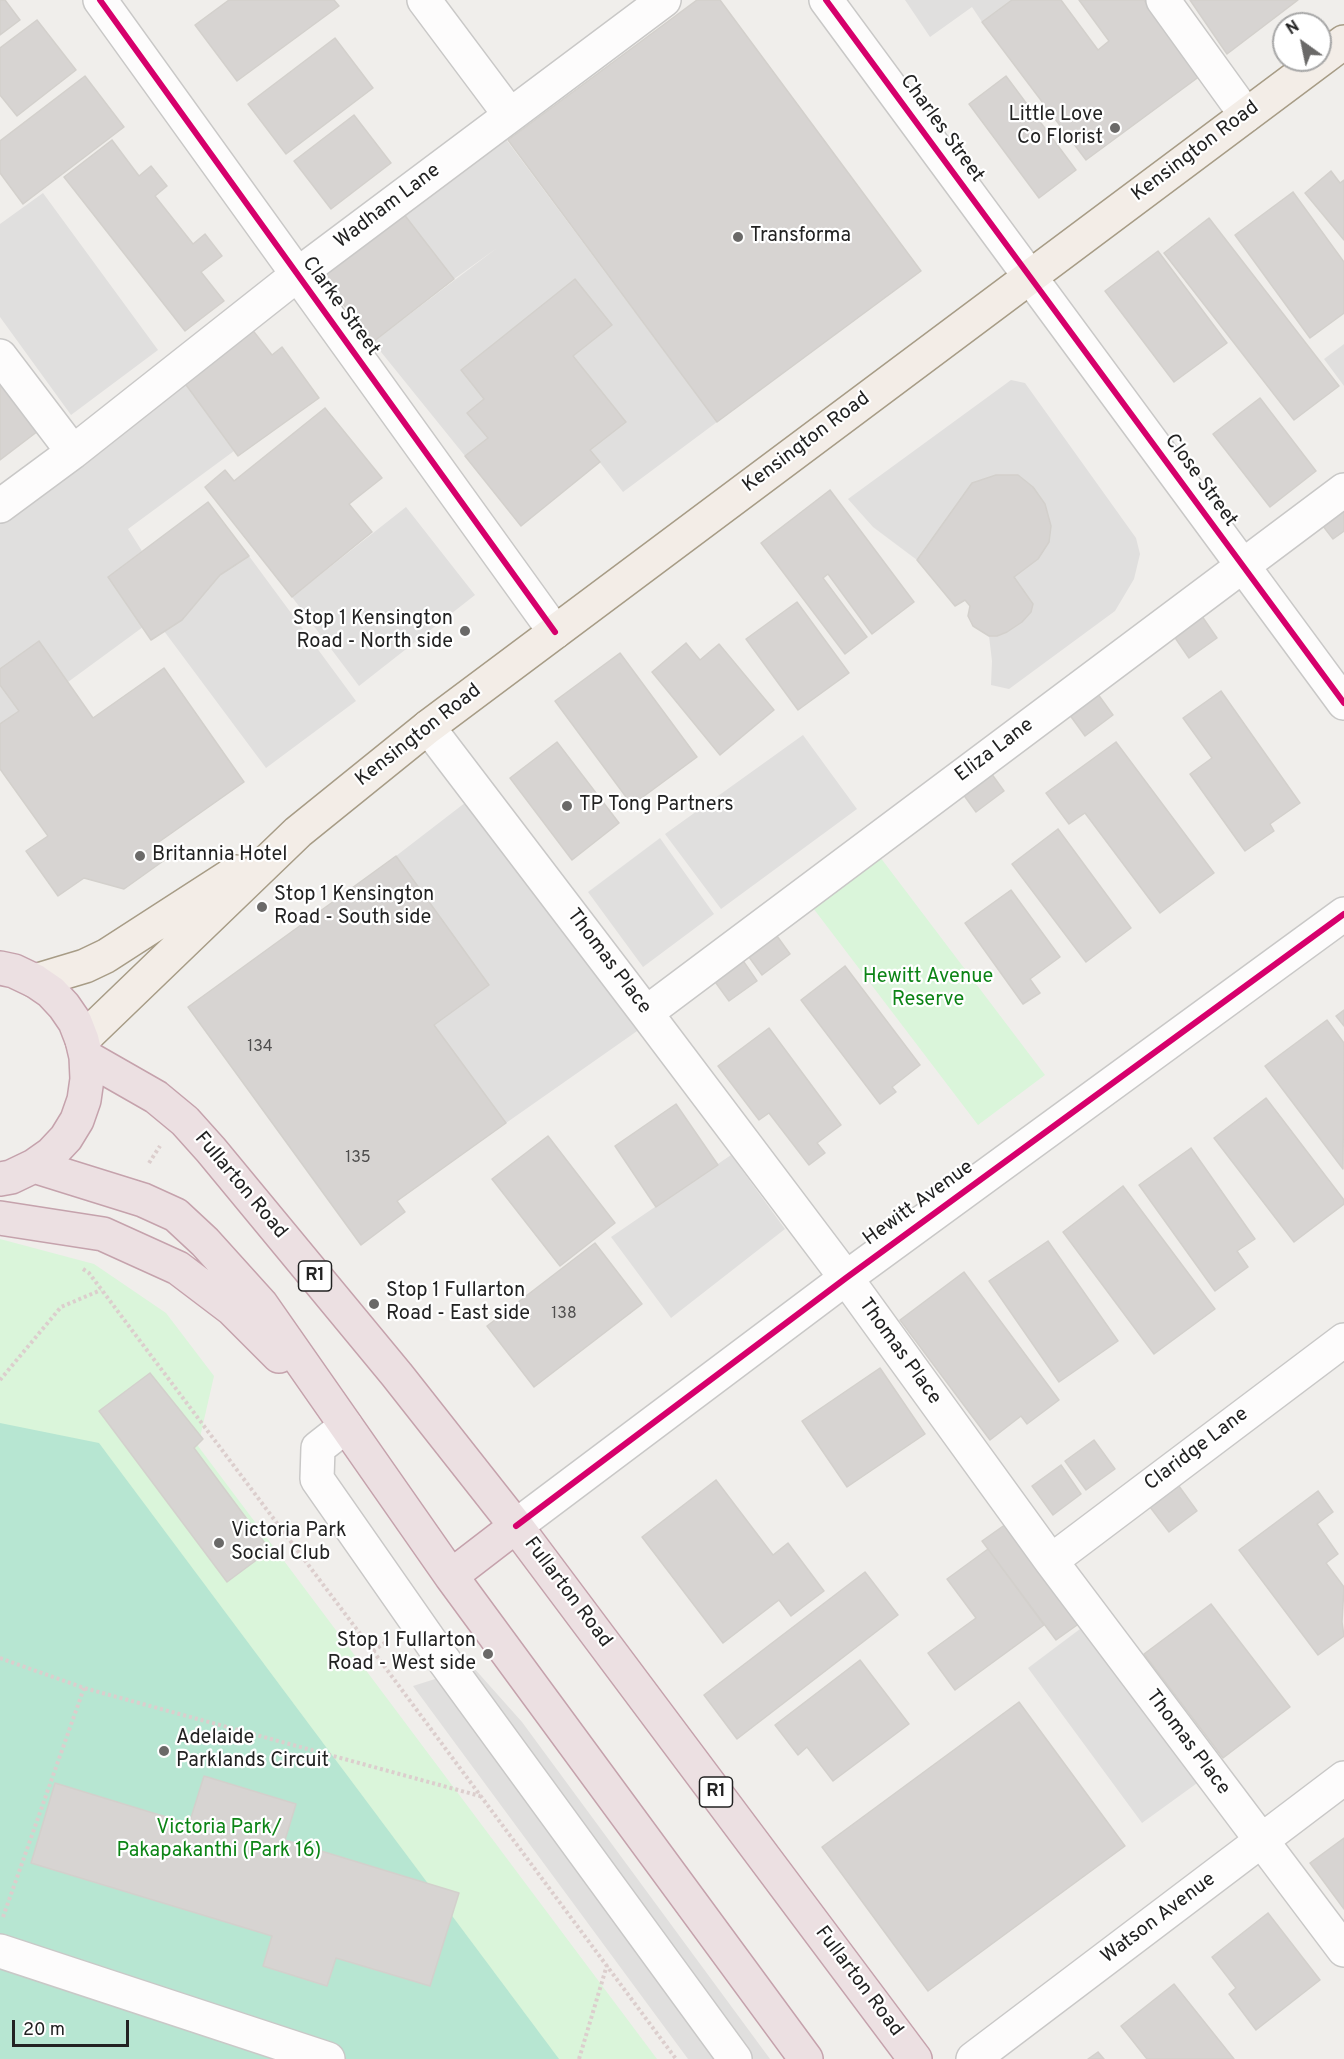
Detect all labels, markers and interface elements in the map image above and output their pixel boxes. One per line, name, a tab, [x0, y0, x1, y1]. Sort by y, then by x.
north arrow	[1272, 12, 1332, 72]
text: N	[1283, 17, 1304, 40]
street label: Charles Street	[894, 70, 988, 188]
street label: Kensington Road	[1128, 96, 1264, 208]
place label: Little Love Co Florist	[1008, 104, 1103, 151]
marker: Little Love Co Florist	[1108, 121, 1122, 135]
street label: Wadham Lane	[330, 159, 446, 255]
place label: Transforma	[750, 225, 851, 249]
marker: Transforma	[731, 230, 745, 244]
street label: Clarke Street	[296, 253, 384, 361]
street label: Kensington Road	[739, 387, 875, 499]
street label: Close Street	[1158, 430, 1242, 532]
place label: Stop 1 Kensington Road - North side	[293, 608, 453, 655]
marker: Stop 1 Kensington Road - North side	[458, 624, 472, 638]
street label: Kensington Road	[351, 679, 487, 793]
street label: Eliza Lane	[951, 714, 1039, 788]
place label: TP Tong Partners	[579, 794, 734, 818]
marker: TP Tong Partners	[560, 799, 574, 813]
place label: Britannia Hotel	[152, 844, 287, 868]
marker: Britannia Hotel	[133, 849, 147, 863]
place label: Stop 1 Kensington Road - South side	[274, 884, 434, 931]
marker: Stop 1 Kensington Road - South side	[255, 900, 269, 914]
street label: Thomas Place	[561, 905, 655, 1019]
park label: Hewitt Avenue Reserve	[863, 966, 993, 1013]
house number: 134	[247, 1038, 273, 1058]
street label: Fullarton Road	[188, 1128, 292, 1244]
house number: 135	[345, 1149, 371, 1169]
street label: Hewitt Avenue	[859, 1156, 979, 1252]
road number: R1	[298, 1261, 332, 1291]
place label: Stop 1 Fullarton Road - East side	[386, 1280, 530, 1327]
street label: Thomas Place	[852, 1294, 946, 1410]
marker: Stop 1 Fullarton Road - East side	[367, 1297, 381, 1311]
house number: 138	[551, 1305, 577, 1325]
street label: Claridge Lane	[1140, 1403, 1254, 1497]
place label: Victoria Park Social Club	[231, 1520, 347, 1567]
street label: Fullarton Road	[518, 1533, 616, 1653]
marker: Victoria Park Social Club	[212, 1536, 226, 1550]
place label: Stop 1 Fullarton Road - West side	[327, 1630, 476, 1677]
marker: Stop 1 Fullarton Road - West side	[481, 1647, 495, 1661]
street label: Thomas Place	[1140, 1686, 1234, 1800]
place label: Adelaide Parklands Circuit	[176, 1727, 329, 1774]
marker: Adelaide Parklands Circuit	[157, 1744, 171, 1758]
road number: R1	[700, 1777, 732, 1807]
park label: Victoria Park/ Pakapakanthi (Park 16)	[117, 1817, 321, 1864]
street label: Watson Avenue	[1097, 1868, 1221, 1970]
street label: Fullarton Road	[809, 1922, 907, 2042]
scale bar	[15, 2008, 132, 2046]
text: 20 m	[23, 2019, 65, 2042]

